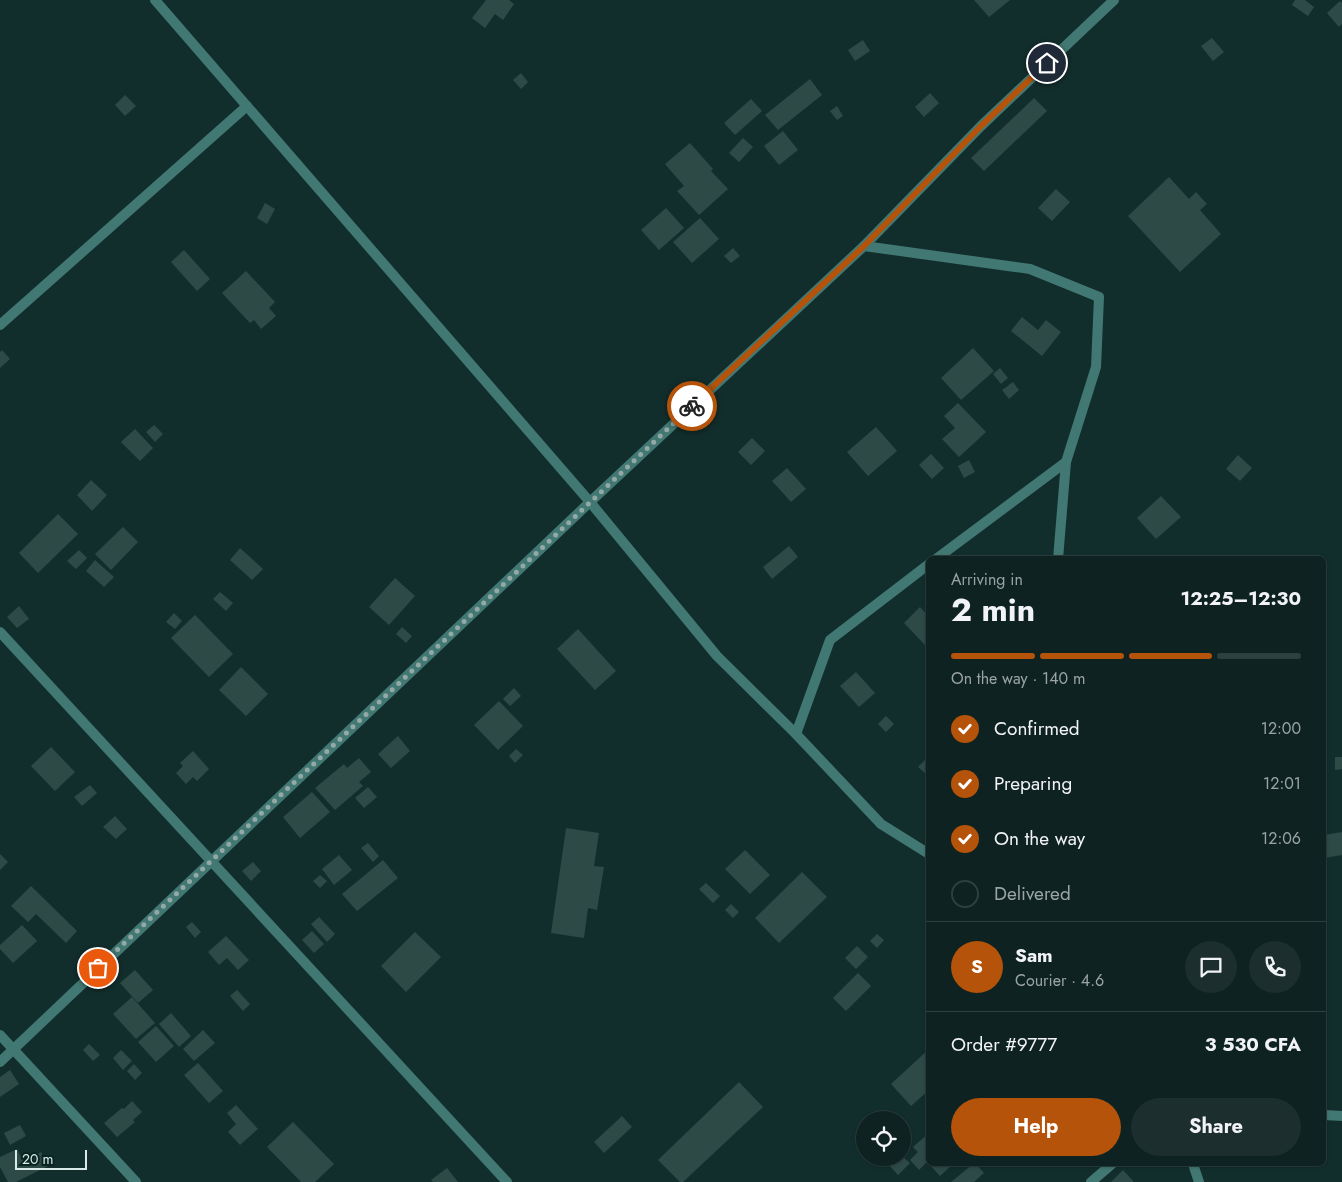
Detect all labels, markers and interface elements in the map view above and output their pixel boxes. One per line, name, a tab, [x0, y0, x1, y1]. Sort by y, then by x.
pin	[1026, 42, 1068, 84]
icon: home	[1033, 49, 1061, 77]
courier	[667, 381, 717, 431]
icon: bike	[678, 392, 706, 420]
text: Arriving in	[951, 568, 1023, 591]
text: 12:25–12:30	[1181, 585, 1301, 612]
text: 2 min	[951, 587, 1035, 633]
text: On the way · 140 m	[951, 667, 1085, 690]
icon: check	[951, 715, 979, 743]
text: Confirmed	[994, 715, 1080, 742]
text: 12:00	[1261, 717, 1301, 740]
icon: check	[951, 770, 979, 798]
text: Preparing	[994, 770, 1072, 797]
text: 12:01	[1263, 772, 1301, 795]
icon: check	[951, 825, 979, 853]
text: On the way	[994, 825, 1085, 852]
text: 12:06	[1261, 827, 1301, 850]
text: Delivered	[994, 880, 1071, 907]
button: chat	[1185, 941, 1237, 993]
button: phone	[1249, 941, 1301, 993]
text: Sam	[1015, 942, 1053, 969]
pin	[77, 947, 119, 989]
text: S	[971, 953, 983, 980]
icon: bag	[84, 954, 112, 982]
text: Courier · 4.6	[1015, 969, 1104, 992]
text: Order #9777	[951, 1031, 1057, 1058]
text: 3 530 CFA	[1205, 1031, 1301, 1058]
button: Help	[951, 1098, 1121, 1156]
button: Share	[1131, 1098, 1301, 1156]
map controls	[856, 1111, 911, 1166]
button: locate	[856, 1111, 911, 1166]
scale bar	[15, 1147, 88, 1170]
text: 20 m	[22, 1149, 54, 1169]

